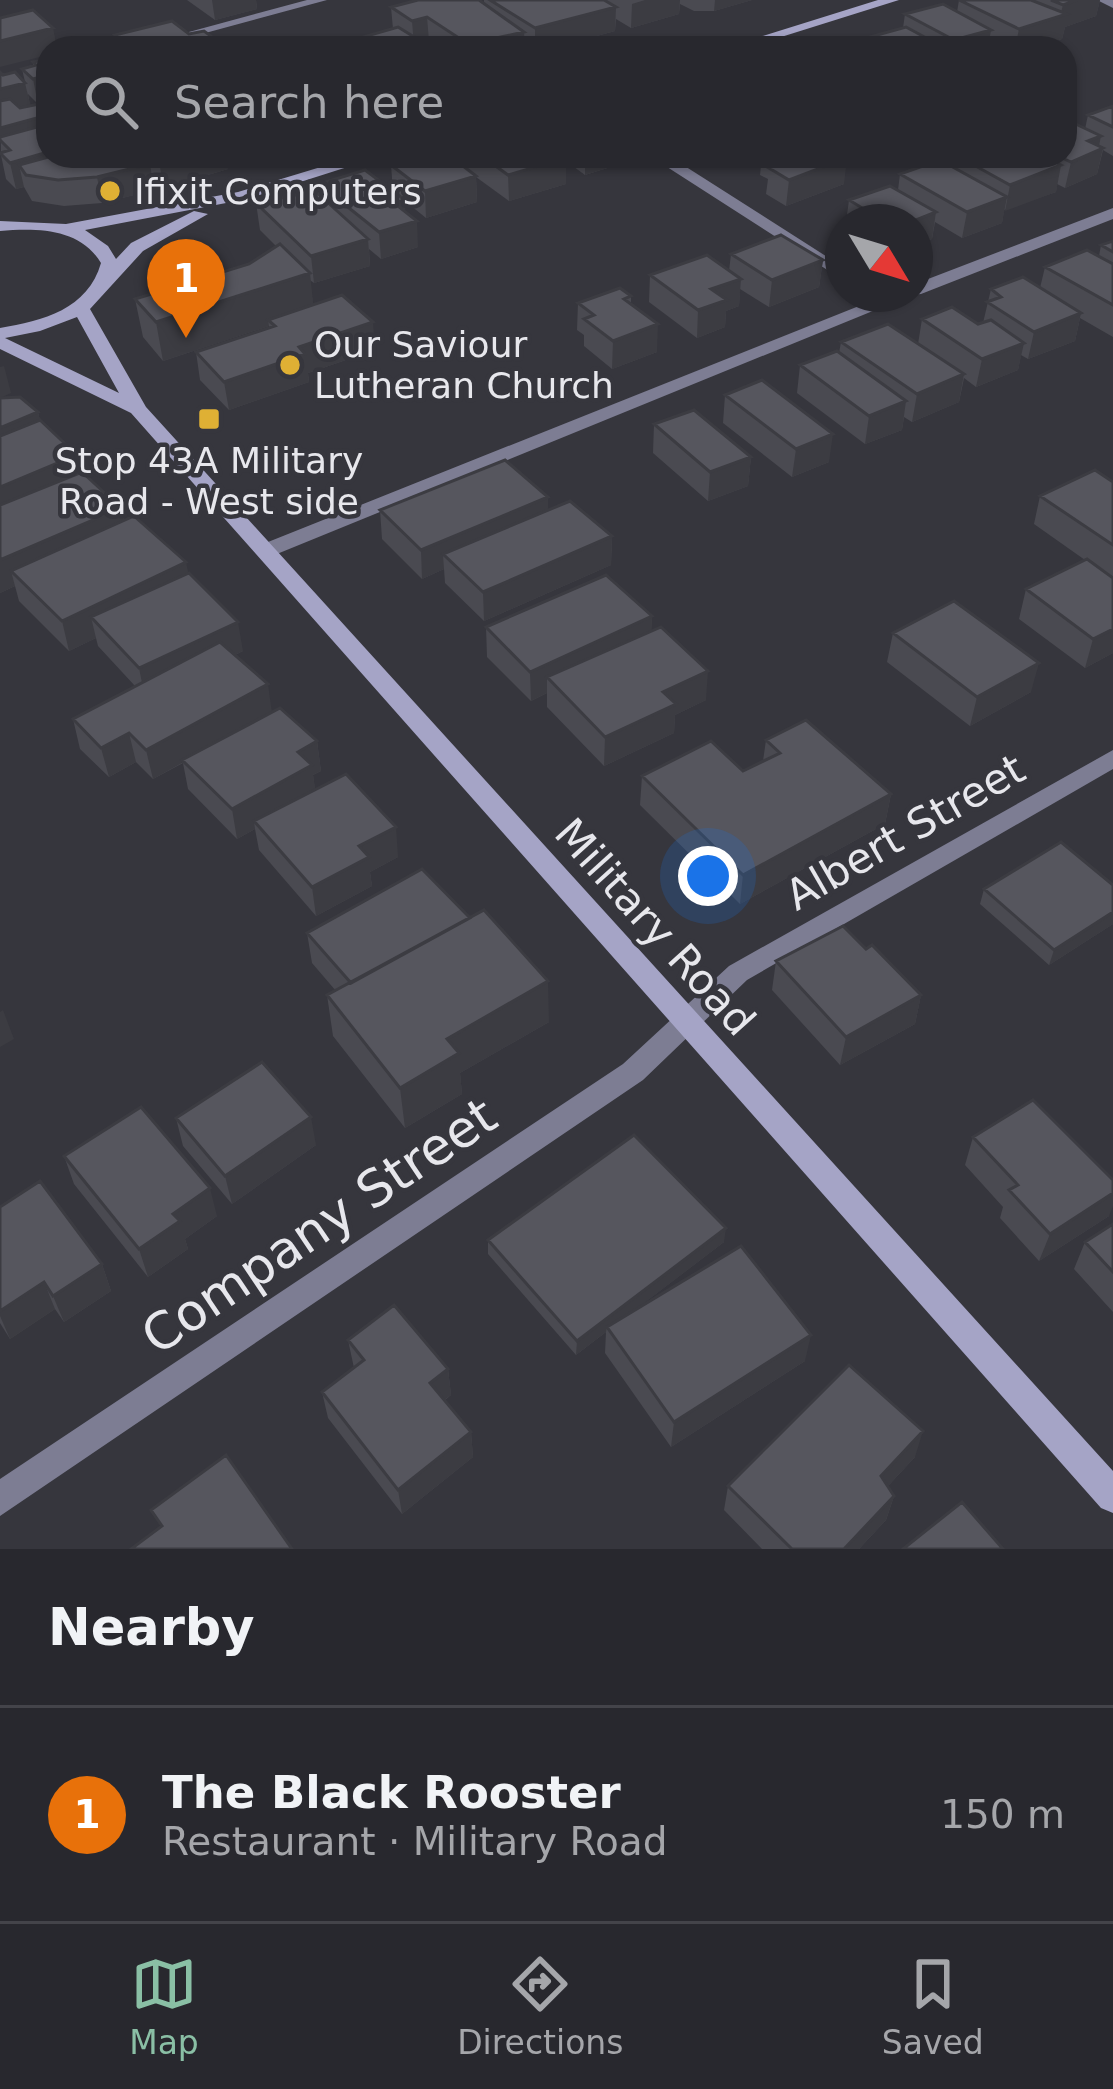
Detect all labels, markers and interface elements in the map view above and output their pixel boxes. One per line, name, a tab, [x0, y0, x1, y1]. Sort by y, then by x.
search box	[36, 36, 1077, 168]
icon: search	[78, 69, 144, 135]
text: Search here	[174, 76, 444, 129]
place label: Ifixit Computers	[134, 171, 422, 212]
marker: Ifixit Computers	[97, 178, 123, 204]
north arrow	[825, 204, 933, 312]
pin: 1	[147, 239, 225, 338]
place label: Our Saviour Lutheran Church	[314, 324, 614, 406]
marker: Our Saviour Lutheran Church	[277, 352, 303, 378]
marker: Stop 43A Military Road - West side	[196, 406, 222, 432]
place label: Stop 43A Military Road - West side	[55, 440, 363, 522]
street label: Albert Street	[777, 744, 1033, 920]
street label: Military Road	[545, 809, 765, 1045]
your location	[678, 846, 738, 906]
street label: Company Street	[131, 1086, 507, 1366]
text: Nearby	[48, 1598, 255, 1657]
text: The Black Rooster	[162, 1766, 621, 1819]
text: 1	[73, 1792, 101, 1837]
text: 150 m	[940, 1792, 1065, 1837]
text: Restaurant · Military Road	[162, 1819, 667, 1864]
tab: Map	[129, 1951, 199, 2062]
tab: Directions	[457, 1951, 623, 2062]
tab: Saved	[882, 1951, 984, 2062]

